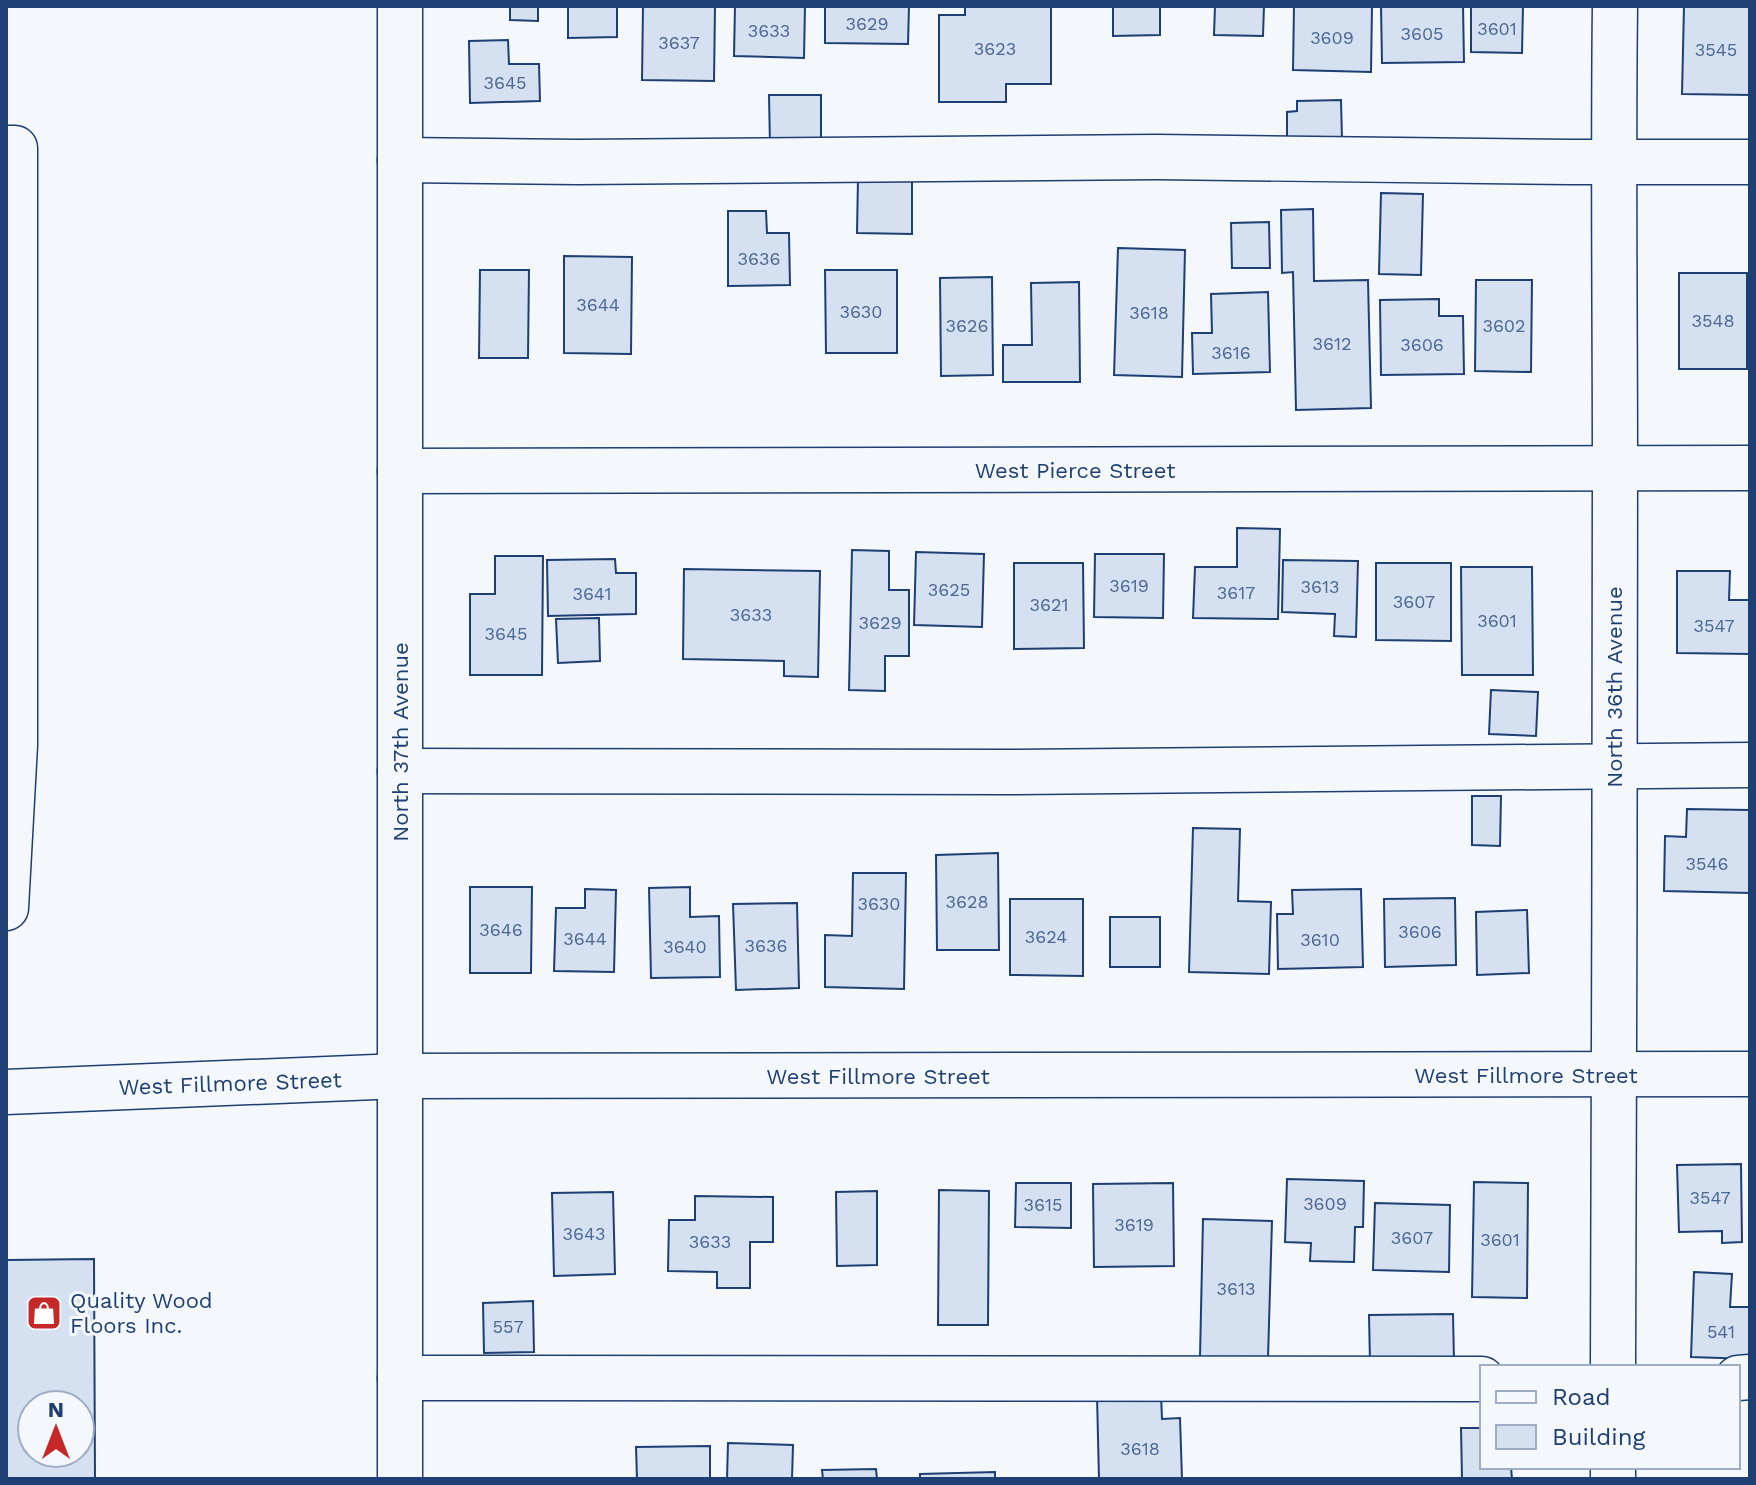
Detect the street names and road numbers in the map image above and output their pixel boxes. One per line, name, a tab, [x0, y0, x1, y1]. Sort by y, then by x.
street label: West Pierce Street	[975, 458, 1175, 483]
street label: North 36th Avenue	[1602, 586, 1627, 788]
street label: North 37th Avenue	[388, 642, 413, 842]
street label: West Fillmore Street	[1414, 1063, 1638, 1088]
street label: West Fillmore Street	[766, 1064, 990, 1089]
street label: West Fillmore Street	[118, 1067, 342, 1100]

